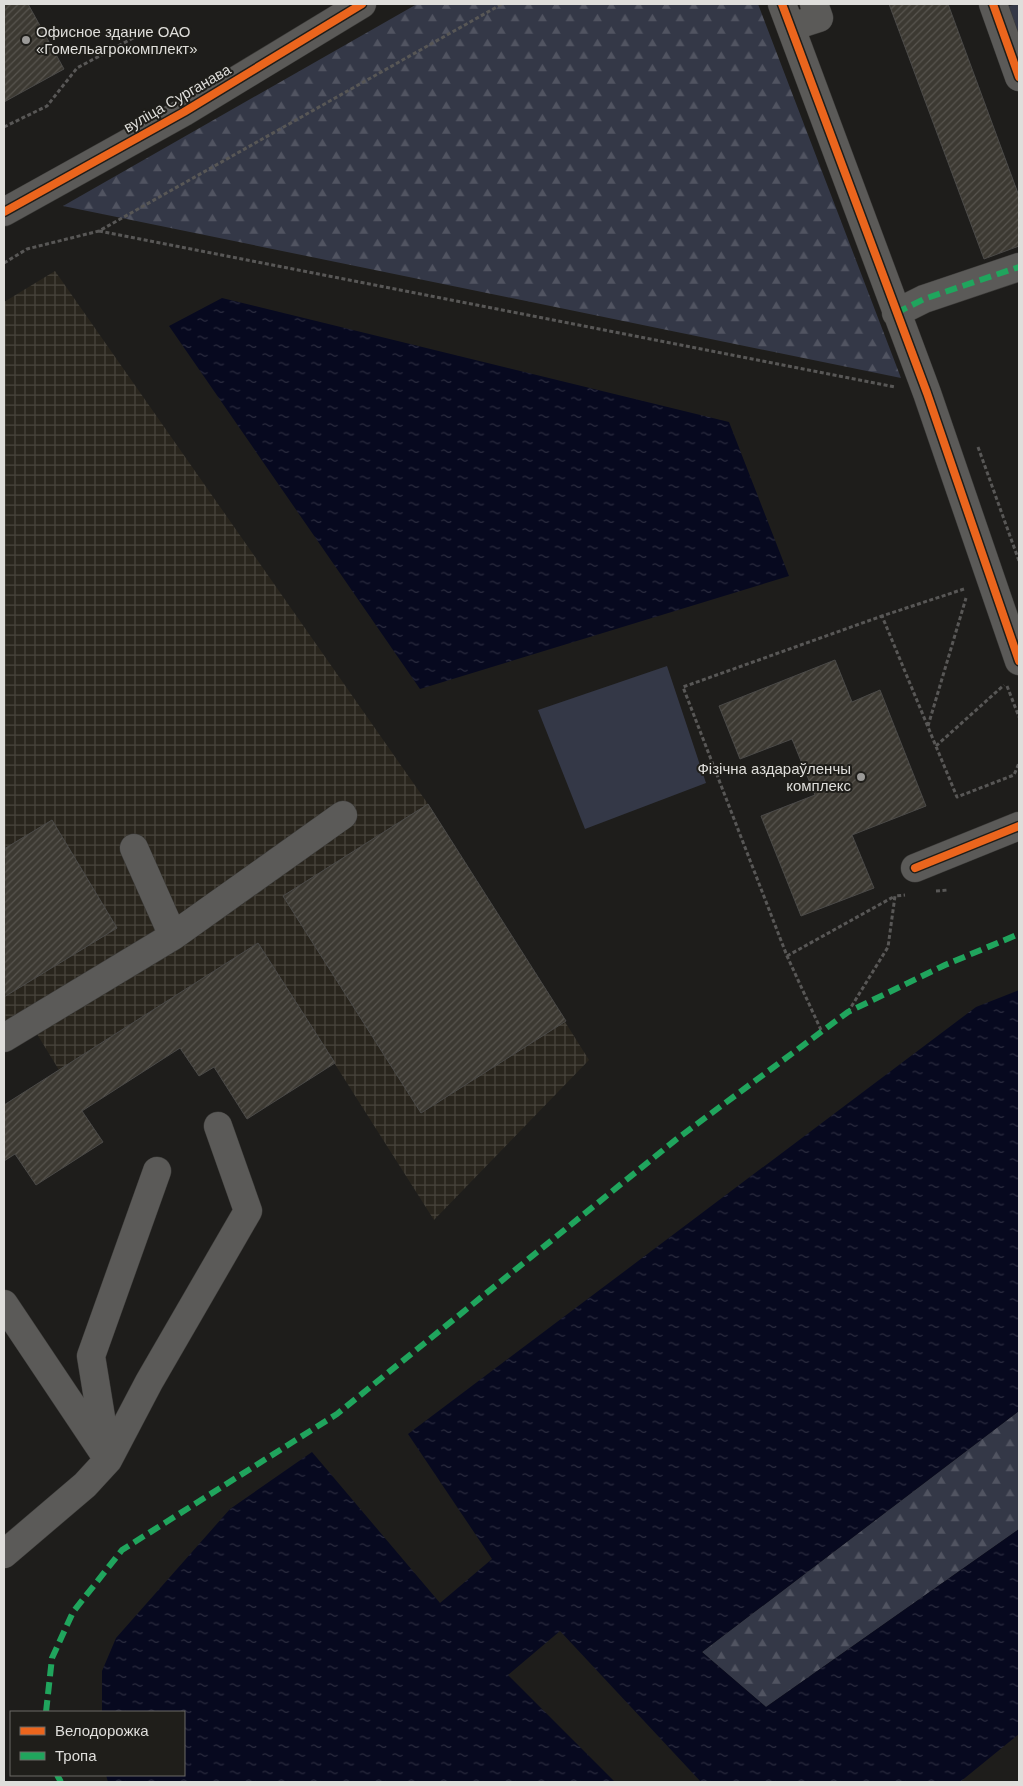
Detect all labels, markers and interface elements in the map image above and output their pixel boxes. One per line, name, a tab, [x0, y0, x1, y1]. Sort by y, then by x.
place label: Офисное здание ОАО «Гомельагрокомплект»	[36, 23, 198, 57]
marker: Офисное здание ОАО «Гомельагрокомплект»	[20, 34, 32, 46]
street label: вуліца Сурганава	[120, 60, 234, 136]
place label: Фізічна аздараўленчы комплекс	[697, 760, 851, 794]
marker: Фізічна аздараўленчы комплекс	[855, 771, 867, 783]
legend	[10, 1711, 185, 1776]
text: Велодорожка	[55, 1722, 149, 1739]
text: Тропа	[55, 1747, 97, 1764]

